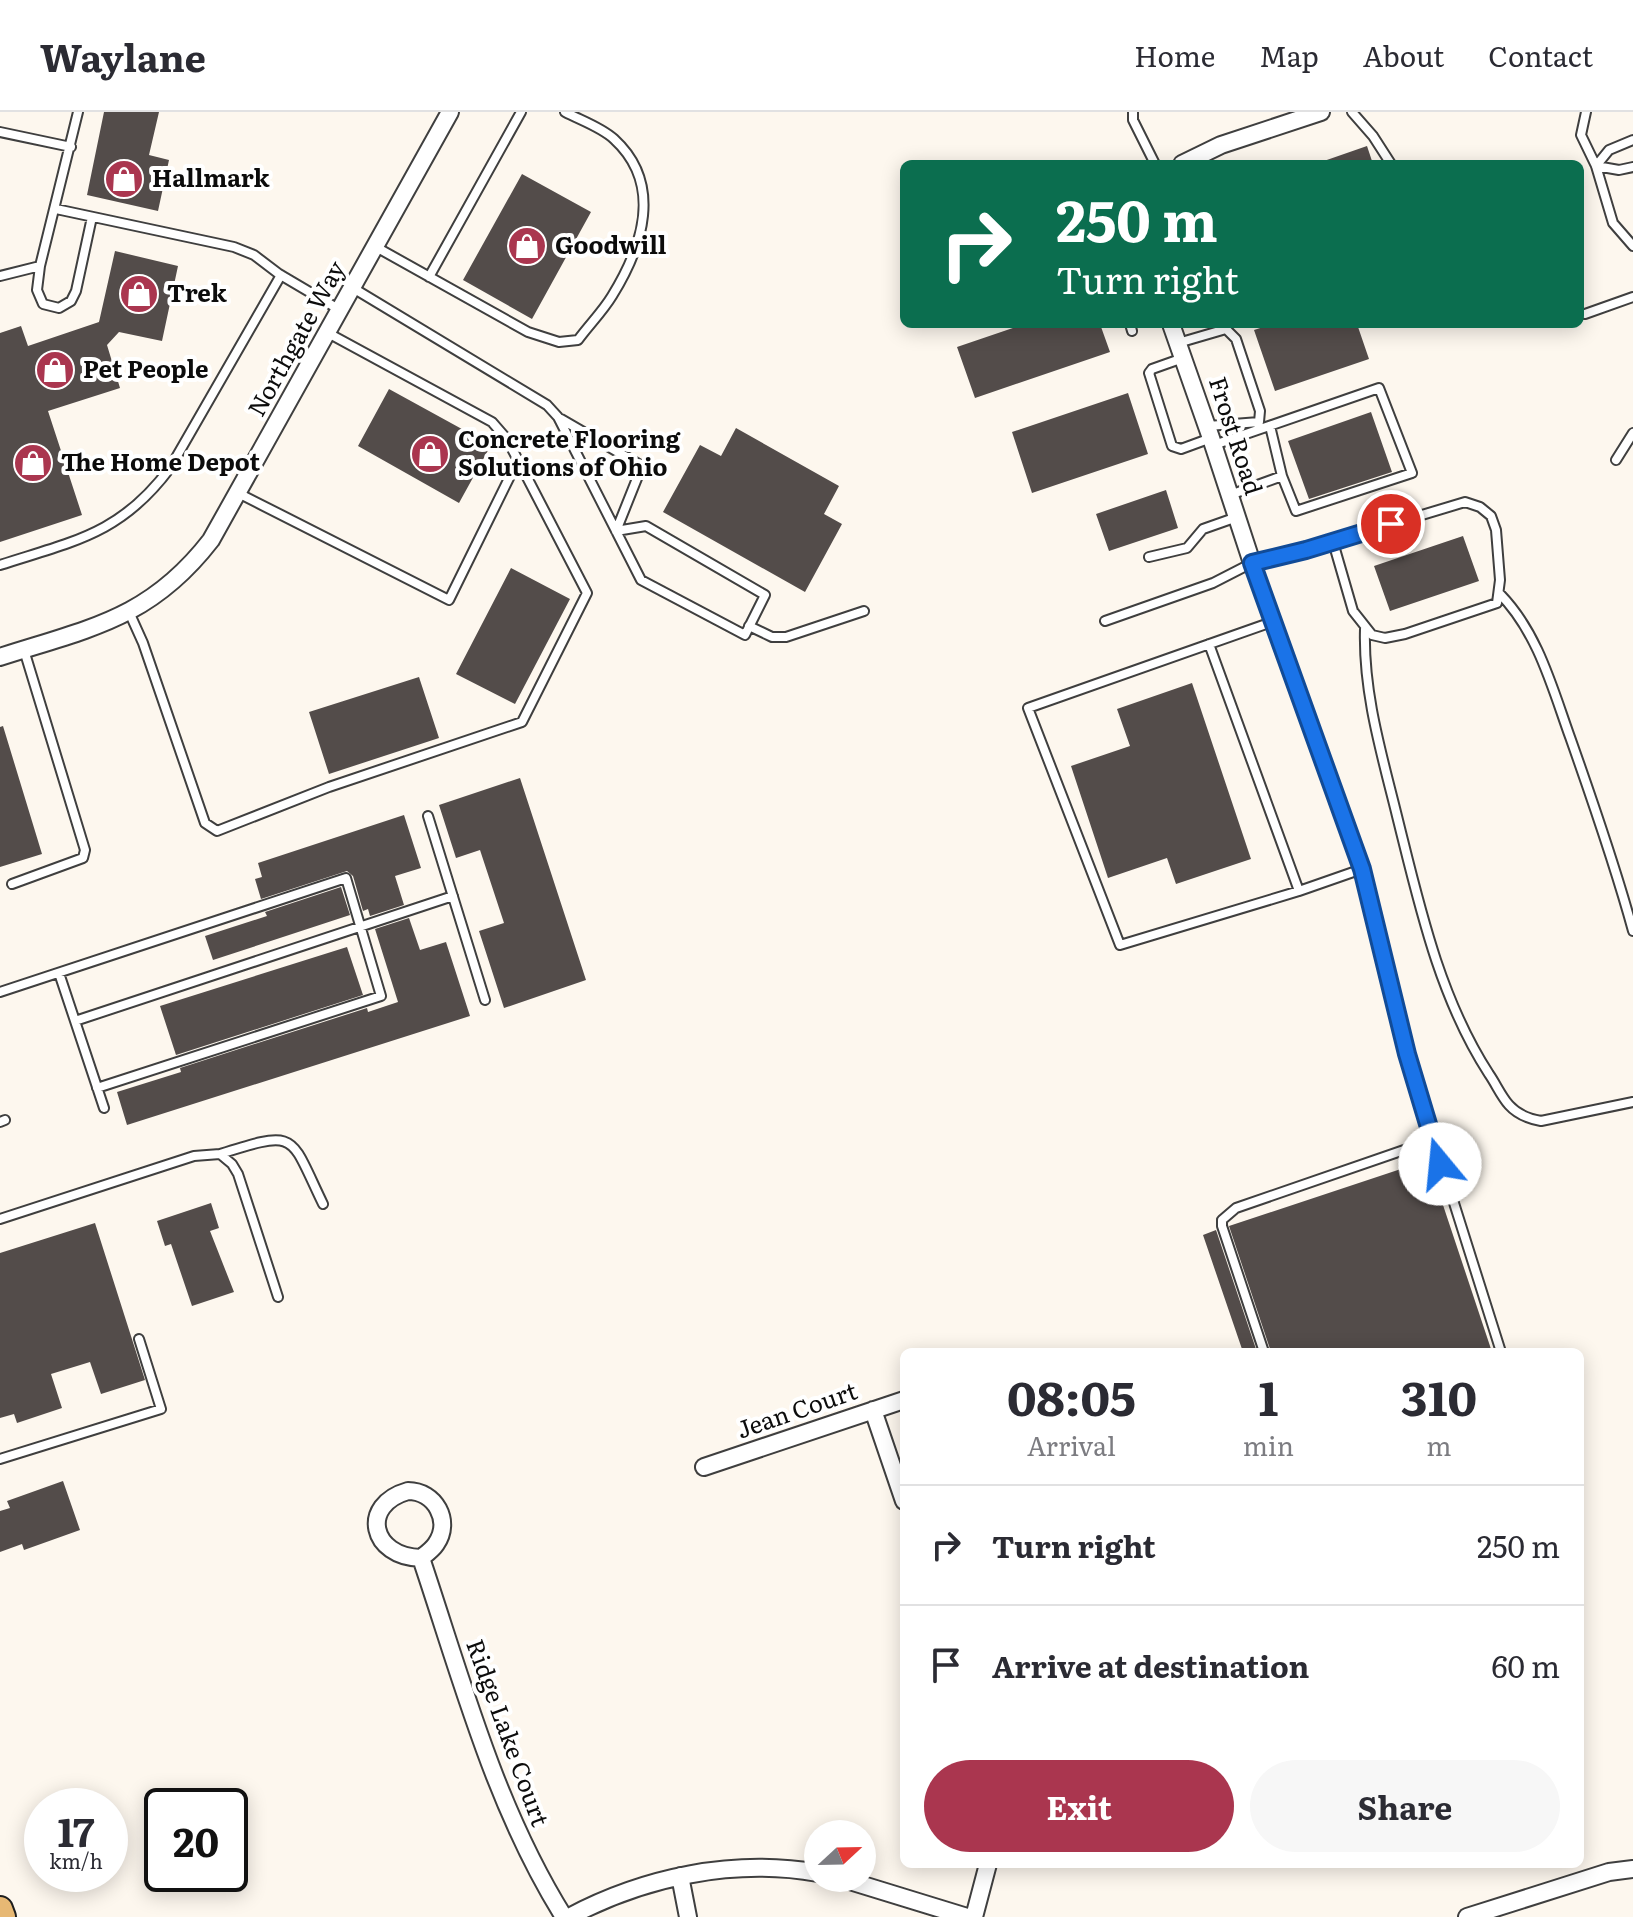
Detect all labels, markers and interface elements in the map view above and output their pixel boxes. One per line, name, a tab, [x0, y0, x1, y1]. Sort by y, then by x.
text: Waylane	[40, 27, 206, 84]
text: Home	[1134, 34, 1215, 76]
text: Map	[1259, 34, 1319, 76]
text: About	[1363, 34, 1444, 76]
text: Contact	[1488, 34, 1593, 76]
shop icon: Hallmark	[103, 158, 145, 200]
place label: Hallmark	[152, 159, 271, 194]
text: 250 m	[1056, 176, 1218, 259]
icon: right	[924, 192, 1028, 296]
shop icon: Goodwill	[506, 225, 548, 267]
place label: Goodwill	[555, 226, 667, 261]
text: Turn right	[1056, 252, 1239, 305]
street label: Northgate Way	[238, 253, 352, 422]
shop icon: Trek	[118, 273, 160, 315]
place label: Trek	[167, 274, 228, 309]
shop icon: Pet People	[34, 349, 76, 391]
place label: Pet People	[83, 350, 209, 385]
street label: Frost Road	[1202, 372, 1273, 499]
place label: Concrete Flooring Solutions of Ohio	[458, 420, 681, 483]
shop icon: Concrete Flooring Solutions of Ohio	[409, 433, 451, 475]
shop icon: The Home Depot	[12, 442, 54, 484]
place label: The Home Depot	[61, 443, 260, 478]
pin	[1357, 490, 1425, 558]
icon: arrive	[1369, 502, 1413, 546]
position arrow	[1398, 1122, 1482, 1206]
text: 08:05	[1007, 1360, 1136, 1431]
text: 1	[1258, 1360, 1278, 1431]
text: 310	[1401, 1360, 1477, 1431]
street label: Jean Court	[731, 1372, 861, 1446]
text: Arrival	[1027, 1425, 1116, 1464]
text: min	[1243, 1425, 1294, 1464]
text: m	[1426, 1425, 1452, 1464]
icon: right	[924, 1523, 968, 1567]
text: Turn right	[992, 1523, 1156, 1567]
text: 250 m	[1477, 1523, 1560, 1567]
street label: Ridge Lake Court	[459, 1634, 560, 1831]
icon: arrive	[924, 1643, 968, 1687]
text: Arrive at destination	[992, 1643, 1309, 1687]
text: 60 m	[1491, 1643, 1560, 1687]
button: Exit	[924, 1760, 1234, 1852]
button: Share	[1250, 1760, 1560, 1852]
speed limit sign: 20	[144, 1788, 248, 1892]
text: 17	[57, 1800, 95, 1859]
north arrow	[804, 1820, 876, 1892]
map controls	[804, 1820, 876, 1892]
text: km/h	[49, 1845, 103, 1875]

